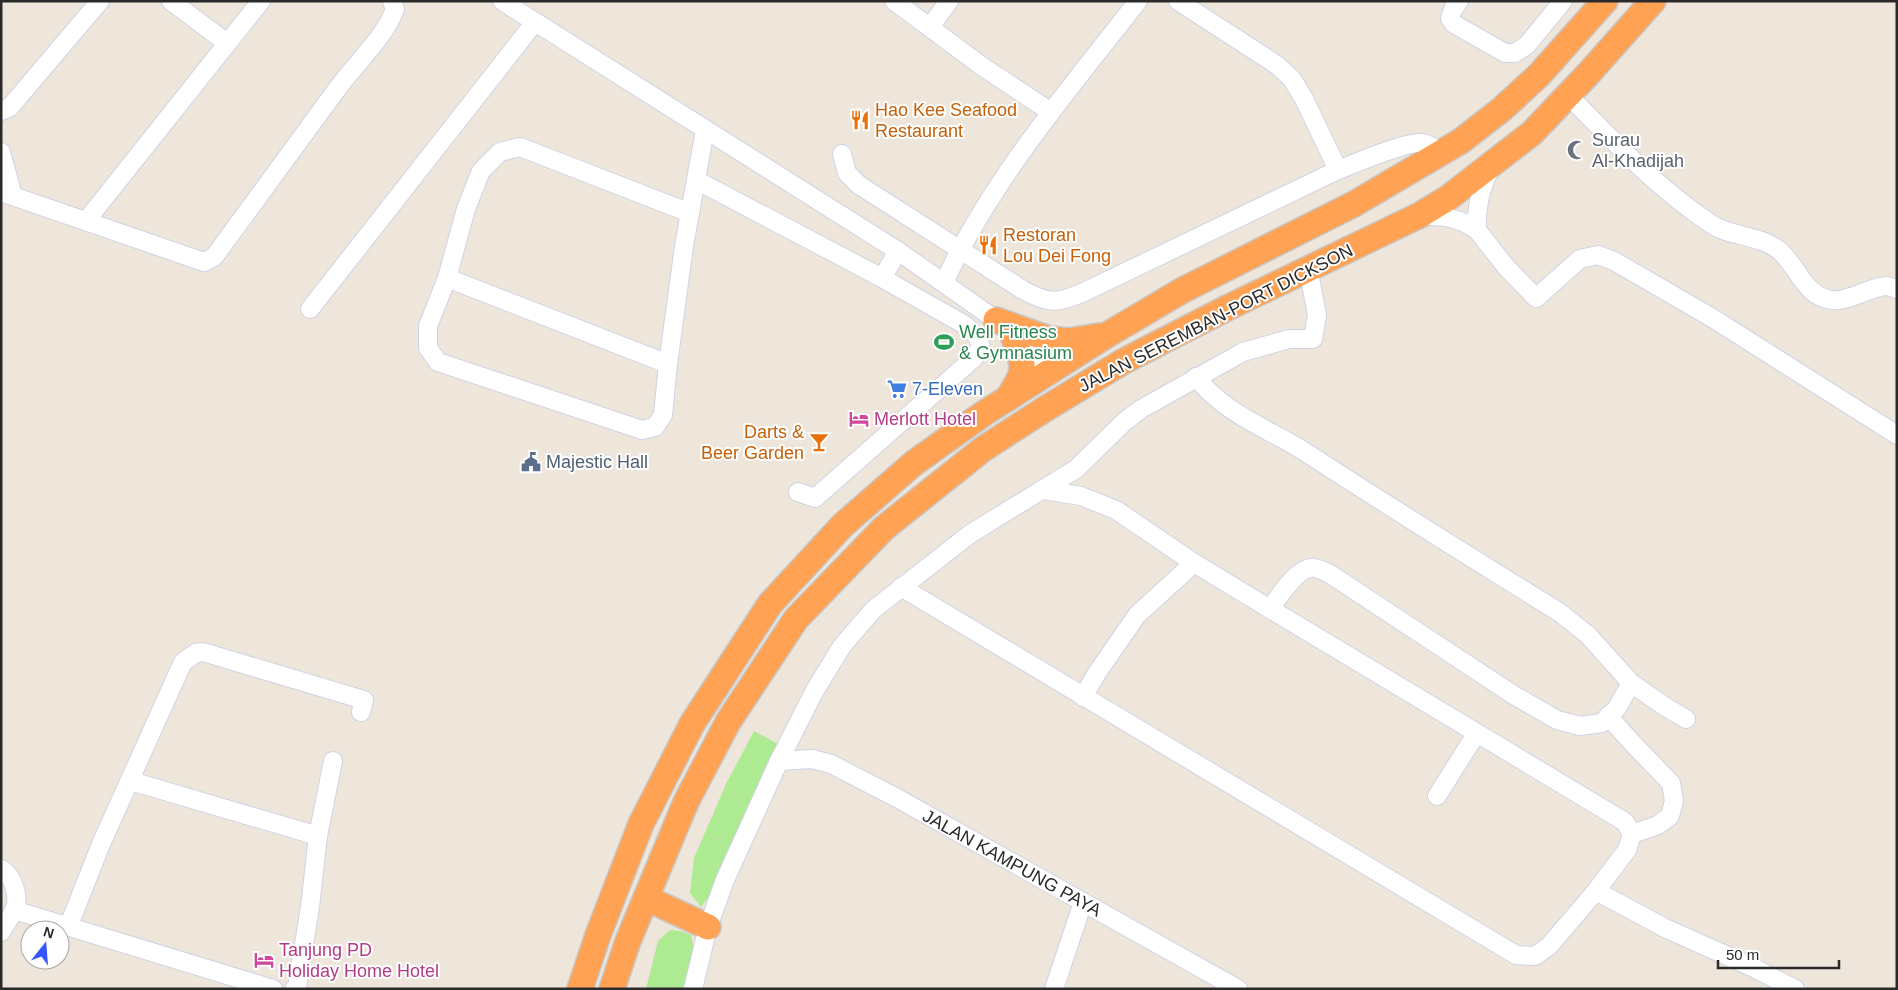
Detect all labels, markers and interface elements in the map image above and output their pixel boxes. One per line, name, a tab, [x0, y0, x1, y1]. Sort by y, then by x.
place label: Hao Kee Seafood Restaurant	[875, 100, 1017, 141]
restaurant icon: Hao Kee Seafood Restaurant	[849, 109, 871, 131]
place label: Surau Al-Khadijah	[1592, 130, 1684, 171]
mosque icon: Surau Al-Khadijah	[1566, 139, 1588, 161]
place label: Restoran Lou Dei Fong	[1003, 225, 1111, 266]
restaurant icon: Restoran Lou Dei Fong	[977, 234, 999, 256]
street label: JALAN SEREMBAN-PORT DICKSON	[1076, 240, 1356, 396]
place label: Well Fitness & Gymnasium	[959, 322, 1072, 363]
sports icon: Well Fitness & Gymnasium	[933, 331, 955, 353]
supermarket icon: 7-Eleven	[886, 378, 908, 400]
place label: 7-Eleven	[912, 379, 983, 399]
hotel icon: Merlott Hotel	[848, 408, 870, 430]
place label: Merlott Hotel	[874, 409, 976, 429]
place label: Darts & Beer Garden	[701, 422, 804, 463]
bar icon: Darts & Beer Garden	[808, 431, 830, 453]
public building icon: Majestic Hall	[520, 451, 542, 473]
place label: Majestic Hall	[546, 452, 648, 472]
street label: JALAN KAMPUNG PAYA	[919, 806, 1105, 920]
north arrow	[20, 920, 70, 970]
text: N	[42, 923, 56, 942]
scale bar	[1718, 938, 1839, 970]
place label: Tanjung PD Holiday Home Hotel	[279, 940, 439, 981]
text: 50 m	[1726, 946, 1759, 963]
hotel icon: Tanjung PD Holiday Home Hotel	[253, 949, 275, 971]

